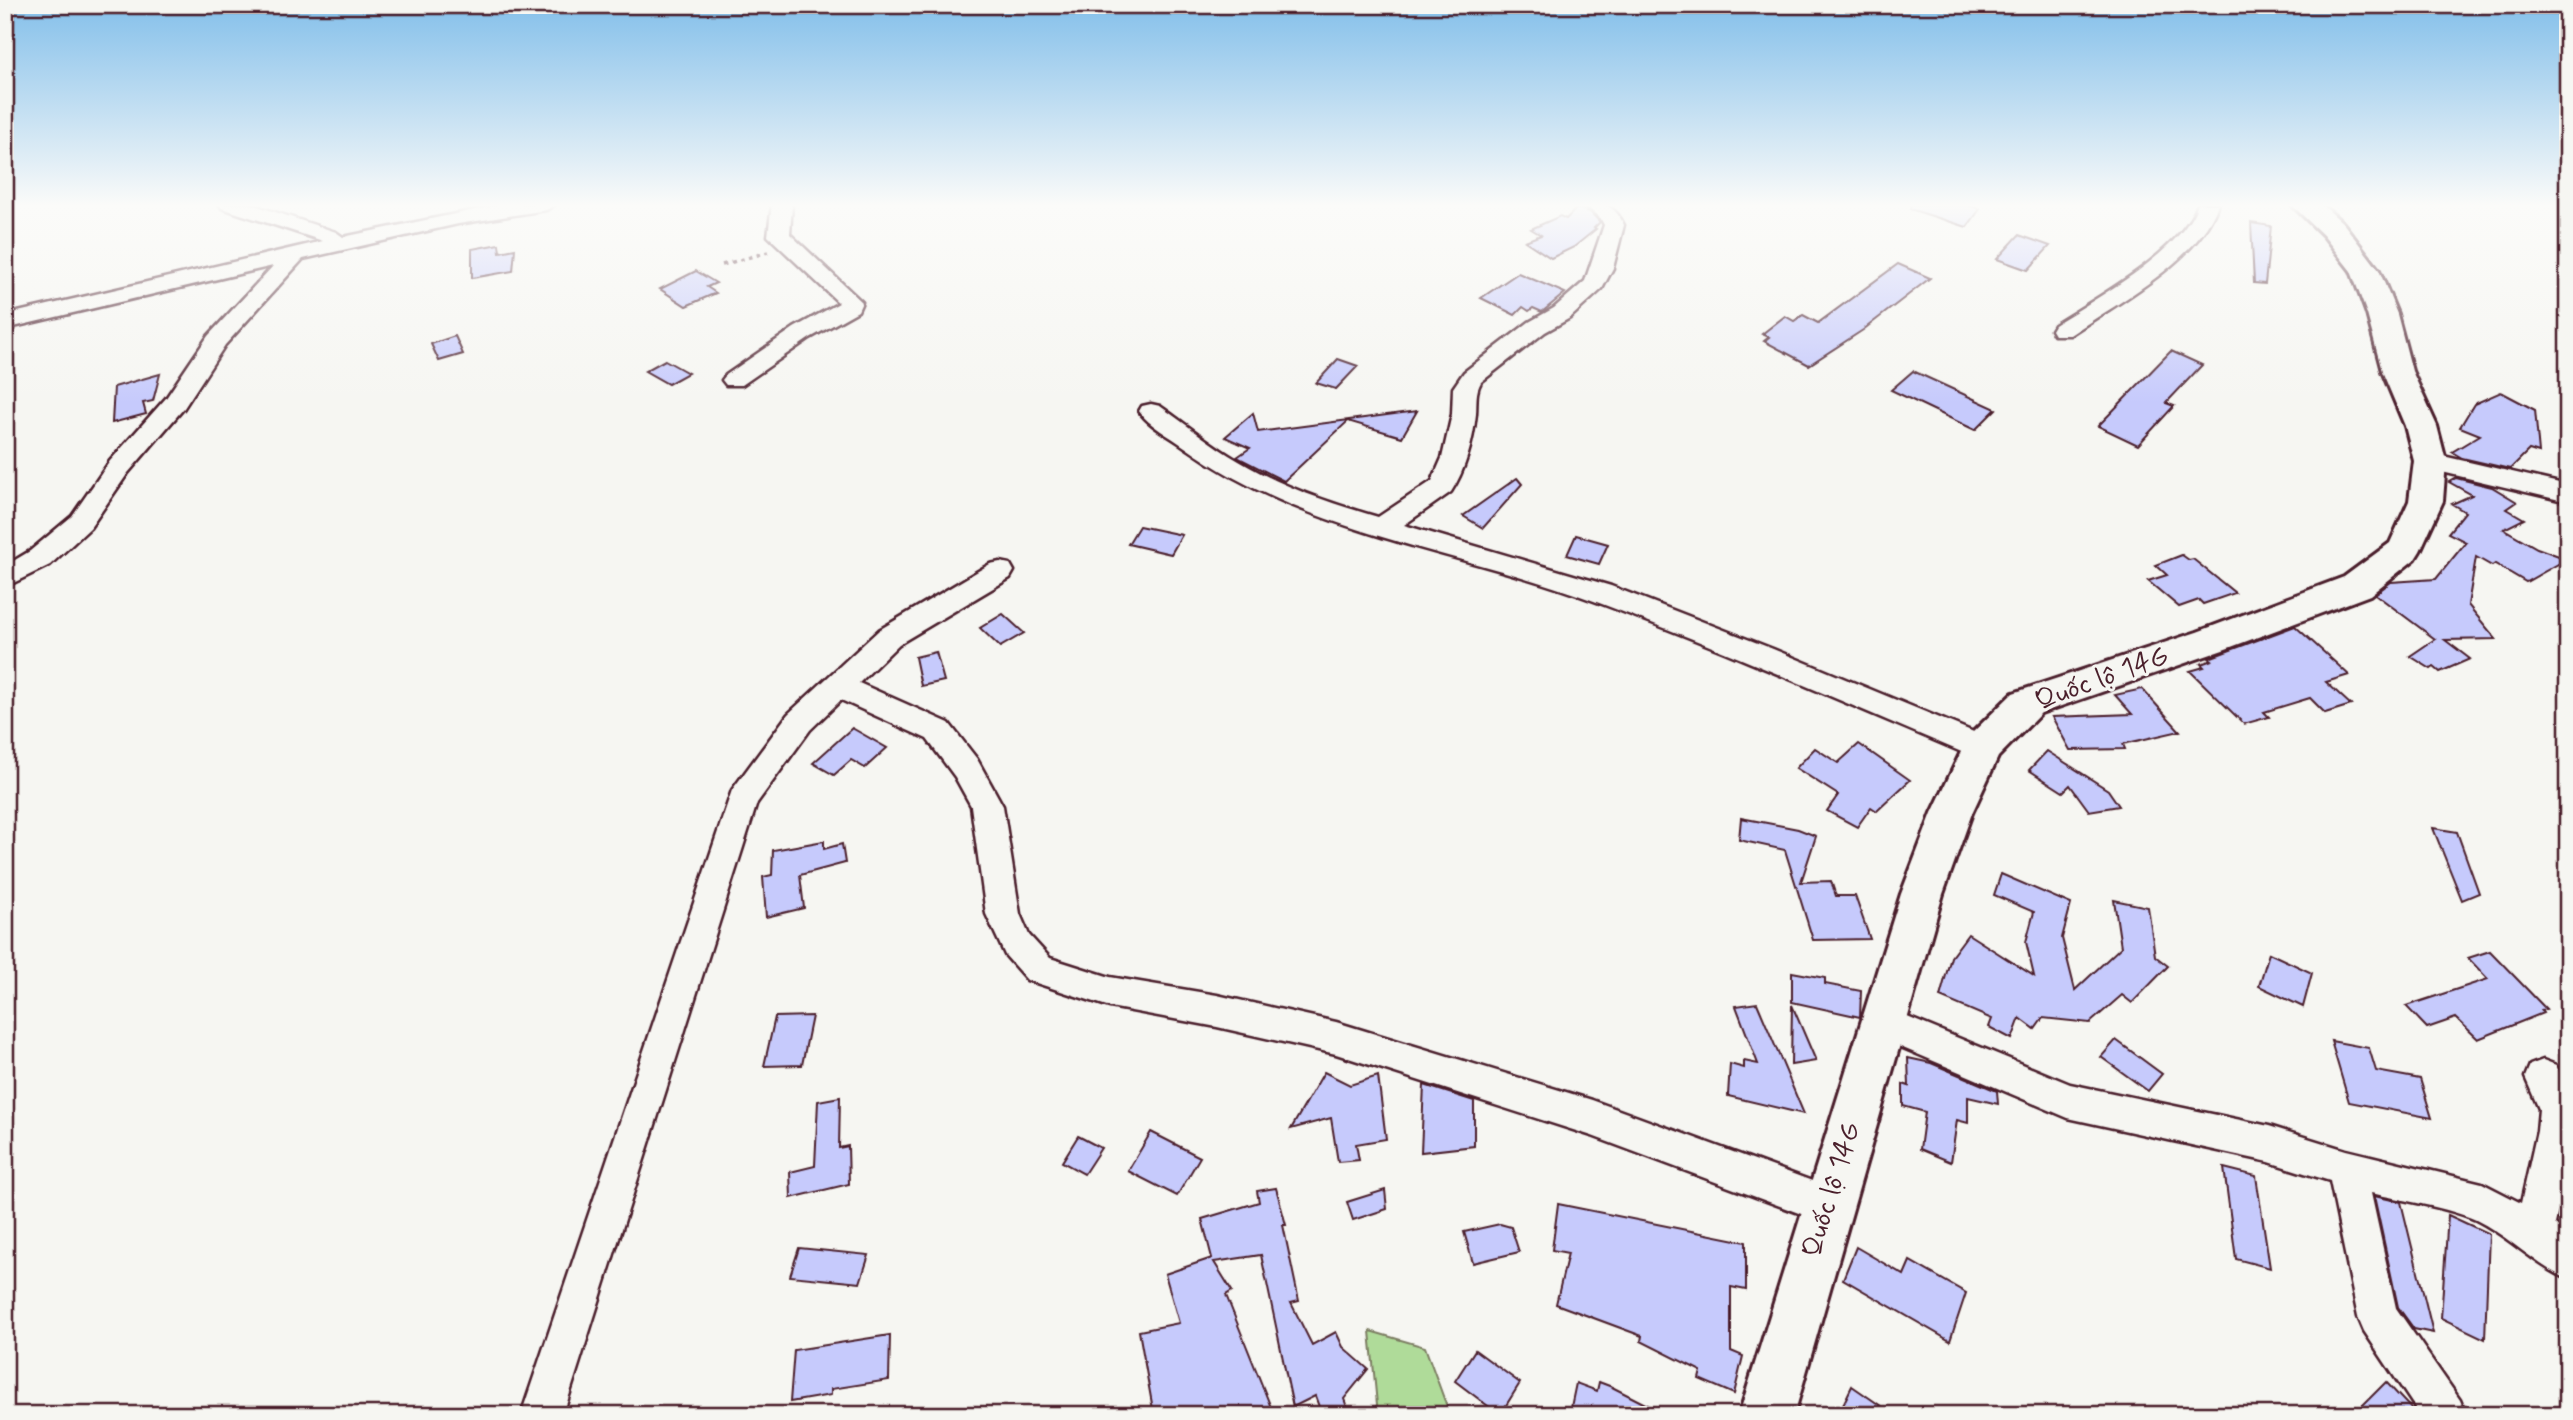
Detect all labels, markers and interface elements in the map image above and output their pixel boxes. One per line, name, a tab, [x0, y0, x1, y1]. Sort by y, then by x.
street label: Quốc lộ 14G	[2030, 638, 2174, 720]
street label: Quốc lộ 14G	[1794, 1118, 1870, 1262]

